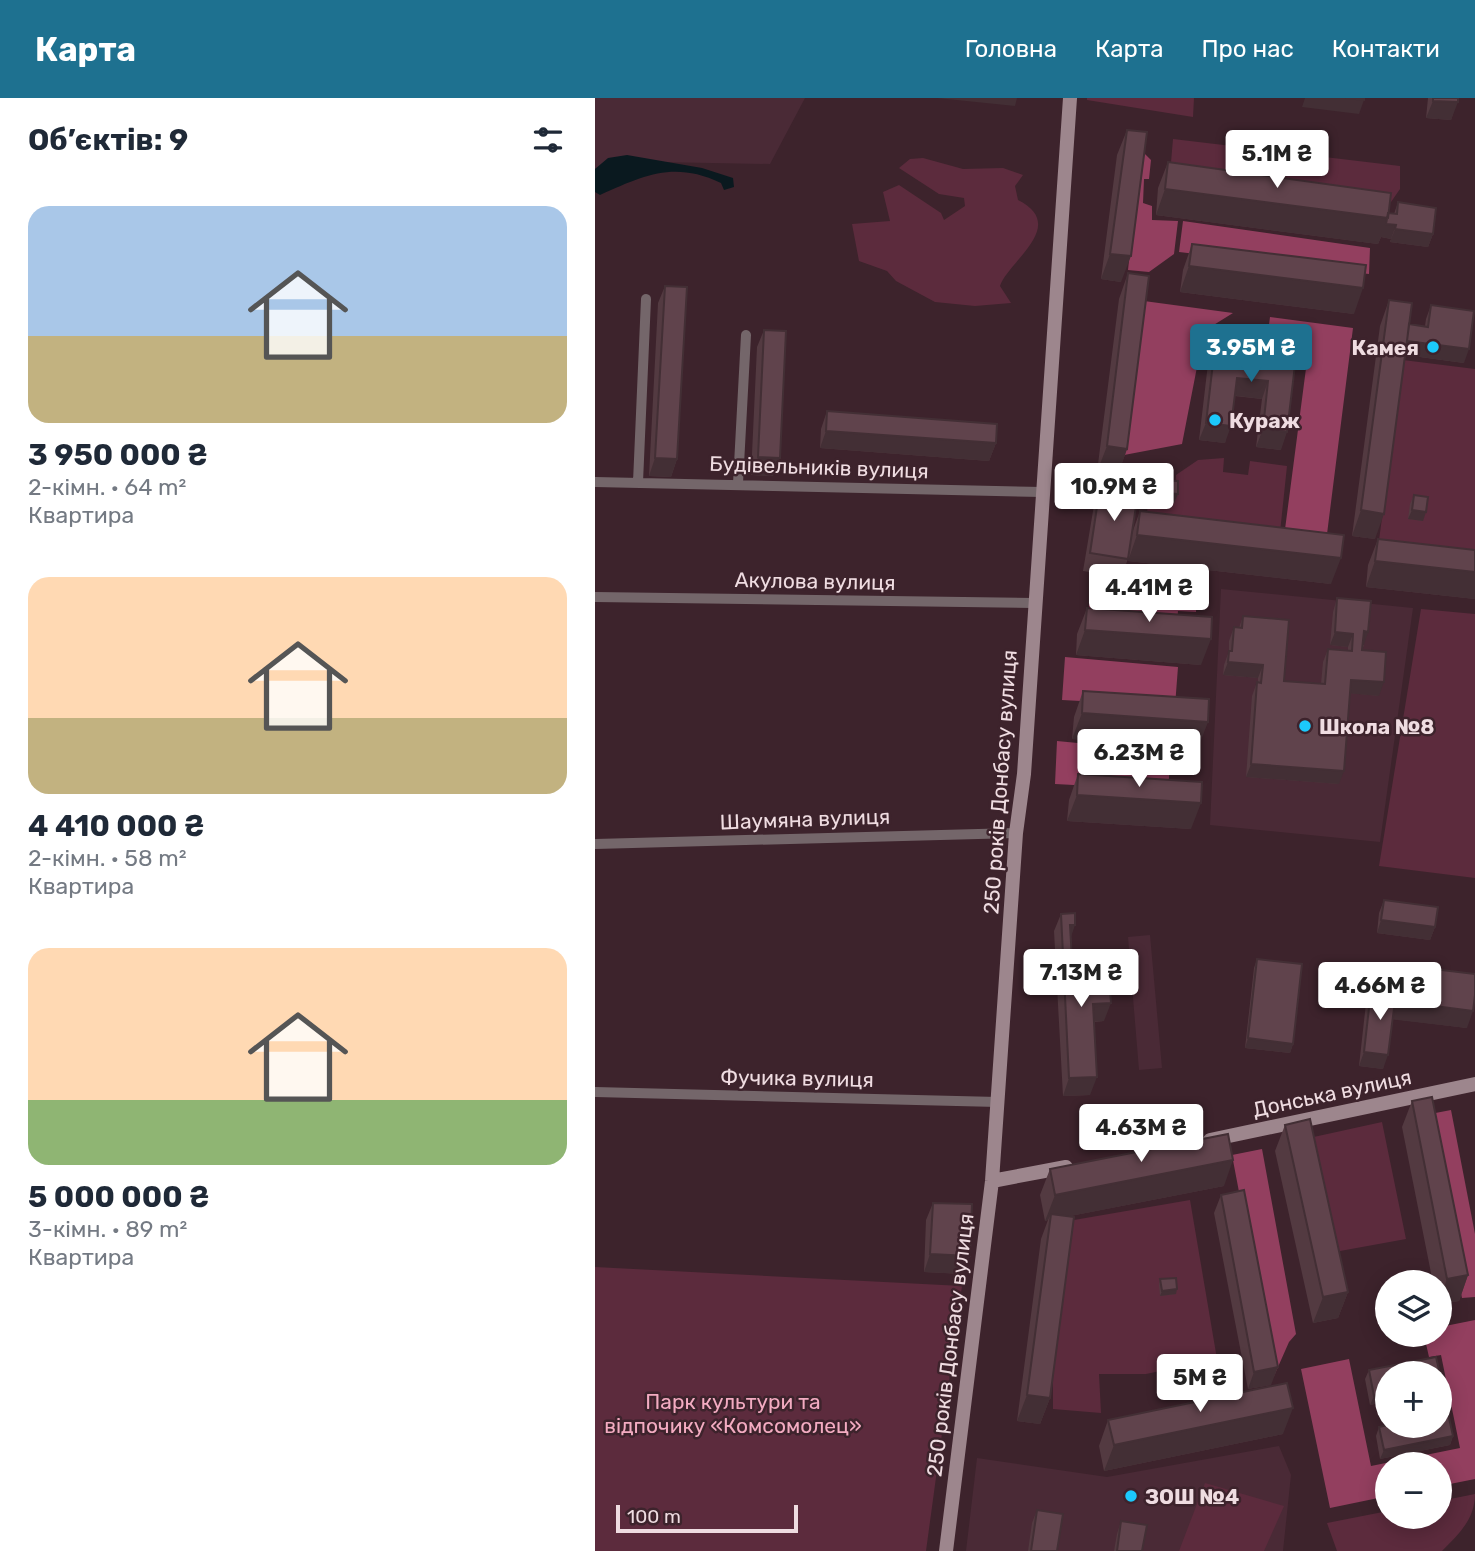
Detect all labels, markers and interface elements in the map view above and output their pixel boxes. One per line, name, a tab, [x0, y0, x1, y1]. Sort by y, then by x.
text: Карта	[35, 30, 136, 69]
text: Головна	[965, 35, 1057, 63]
text: Карта	[1095, 35, 1163, 63]
text: Про нас	[1201, 35, 1294, 63]
text: Контакти	[1332, 35, 1440, 63]
icon: filters	[529, 121, 567, 159]
text: Об’єктів: 9	[28, 122, 188, 158]
pin: 5.1M ₴	[1220, 130, 1334, 190]
text: 5.1M ₴	[1242, 139, 1312, 167]
icon: home	[235, 252, 361, 378]
pin: 3.95M ₴	[1186, 324, 1316, 384]
text: 3.95M ₴	[1206, 333, 1296, 361]
place label: Камея	[1352, 335, 1419, 360]
marker: Камея	[1425, 339, 1441, 355]
place label: Кураж	[1229, 408, 1300, 433]
marker: Кураж	[1207, 412, 1223, 428]
text: 3 950 000 ₴	[28, 437, 208, 473]
street label: Будівельників вулиця	[709, 451, 929, 483]
pin: 10.9M ₴	[1049, 464, 1179, 523]
text: 10.9M ₴	[1071, 472, 1157, 500]
text: 2-кімн. · 64 m²	[28, 473, 186, 501]
text: Квартира	[28, 501, 134, 529]
pin: 4.41M ₴	[1084, 564, 1214, 624]
street label: Акулова вулиця	[734, 567, 896, 595]
text: 4.41M ₴	[1105, 573, 1193, 601]
icon: home	[235, 623, 361, 749]
street label: 250 років Донбасу вулиця	[978, 649, 1022, 915]
place label: Школа №8	[1319, 714, 1435, 739]
marker: Школа №8	[1297, 718, 1313, 734]
pin: 6.23M ₴	[1074, 730, 1204, 789]
text: 6.23M ₴	[1093, 738, 1185, 766]
street label: Шаумяна вулиця	[719, 804, 891, 834]
text: 4 410 000 ₴	[28, 808, 204, 844]
text: 2-кімн. · 58 m²	[28, 844, 187, 872]
text: Квартира	[28, 872, 134, 900]
pin: 7.13M ₴	[1016, 950, 1146, 1009]
text: 7.13M ₴	[1039, 958, 1123, 986]
pin: 4.66M ₴	[1315, 962, 1445, 1022]
text: 4.66M ₴	[1334, 971, 1426, 999]
icon: home	[235, 994, 361, 1120]
street label: Фучика вулиця	[720, 1064, 874, 1092]
street label: Донська вулиця	[1250, 1064, 1414, 1122]
pin: 4.63M ₴	[1076, 1104, 1206, 1164]
text: 4.63M ₴	[1095, 1113, 1187, 1141]
text: 5 000 000 ₴	[28, 1179, 209, 1215]
street label: 250 років Донбасу вулиця	[921, 1212, 979, 1478]
text: 3-кімн. · 89 m²	[28, 1215, 187, 1243]
text: Квартира	[28, 1243, 134, 1271]
map controls	[1375, 1270, 1452, 1529]
button: layers	[1375, 1270, 1452, 1347]
pin: 5M ₴	[1159, 1354, 1241, 1414]
button: +	[1375, 1361, 1452, 1438]
text: 5M ₴	[1173, 1363, 1227, 1391]
park label: Парк культури та відпочику «Комсомолец»	[604, 1389, 862, 1438]
button: −	[1375, 1452, 1452, 1529]
place label: ЗОШ №4	[1145, 1484, 1239, 1509]
marker: ЗОШ №4	[1123, 1488, 1139, 1504]
scale bar	[616, 1502, 798, 1534]
text: 100 m	[627, 1505, 681, 1528]

